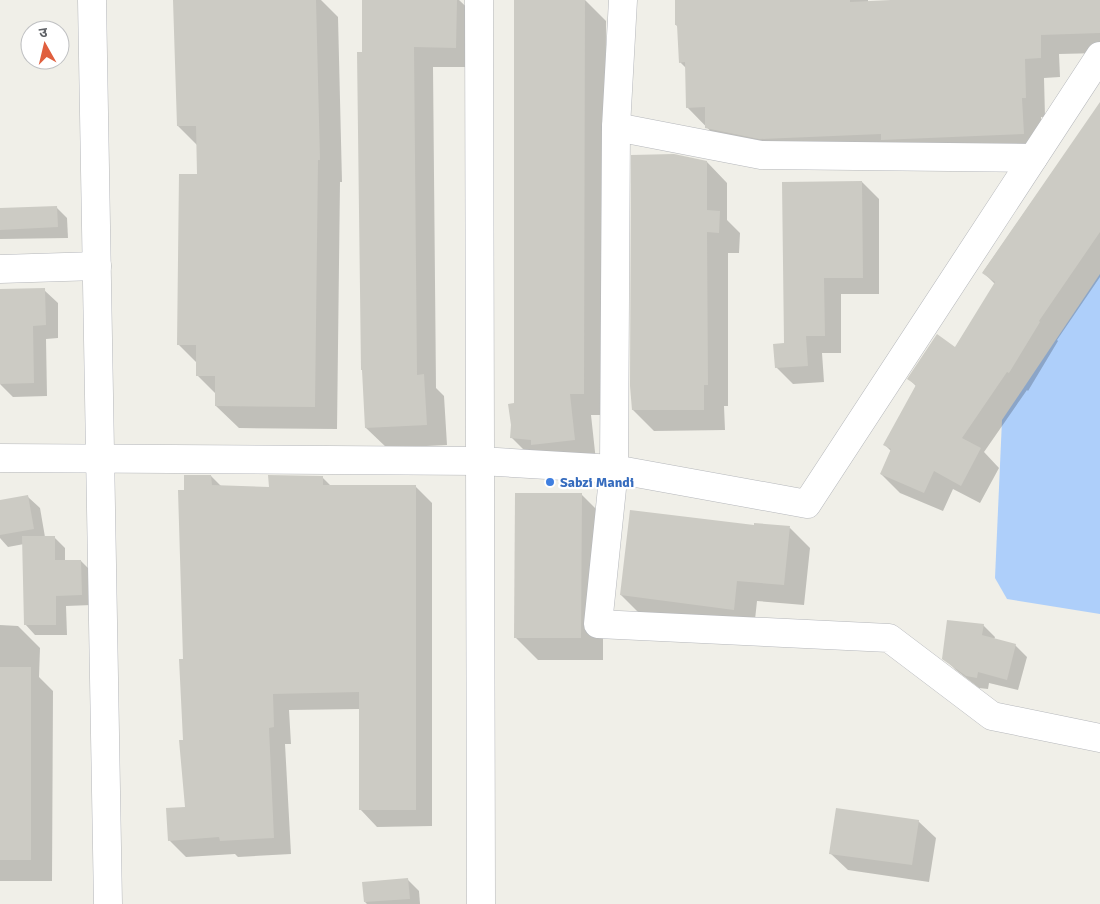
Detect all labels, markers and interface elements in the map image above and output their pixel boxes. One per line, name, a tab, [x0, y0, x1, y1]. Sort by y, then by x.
north arrow	[20, 20, 70, 70]
text: उ	[38, 24, 49, 42]
place label: Sabzi Mandi	[560, 474, 634, 491]
marker: Sabzi Mandi	[544, 476, 556, 488]

